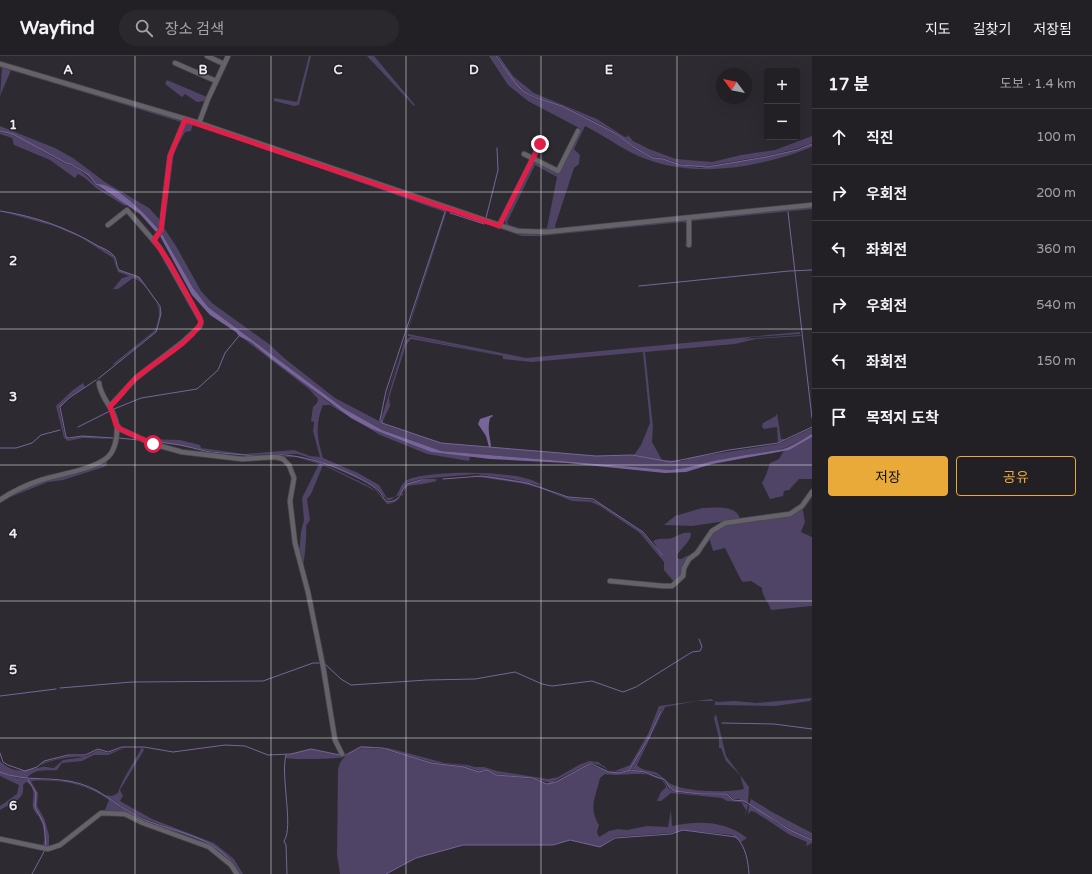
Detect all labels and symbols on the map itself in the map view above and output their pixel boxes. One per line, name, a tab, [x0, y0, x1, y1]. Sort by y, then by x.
text: A	[63, 62, 73, 78]
text: B	[198, 62, 208, 78]
text: C	[333, 62, 343, 78]
text: D	[469, 62, 479, 78]
text: E	[605, 62, 613, 78]
north arrow	[716, 68, 752, 104]
text: 1	[9, 117, 17, 133]
route end	[531, 135, 549, 153]
text: 2	[9, 253, 17, 269]
text: 3	[9, 389, 17, 405]
route start	[144, 435, 162, 453]
text: 4	[9, 526, 18, 542]
text: 5	[9, 662, 17, 678]
text: 6	[9, 798, 17, 814]

